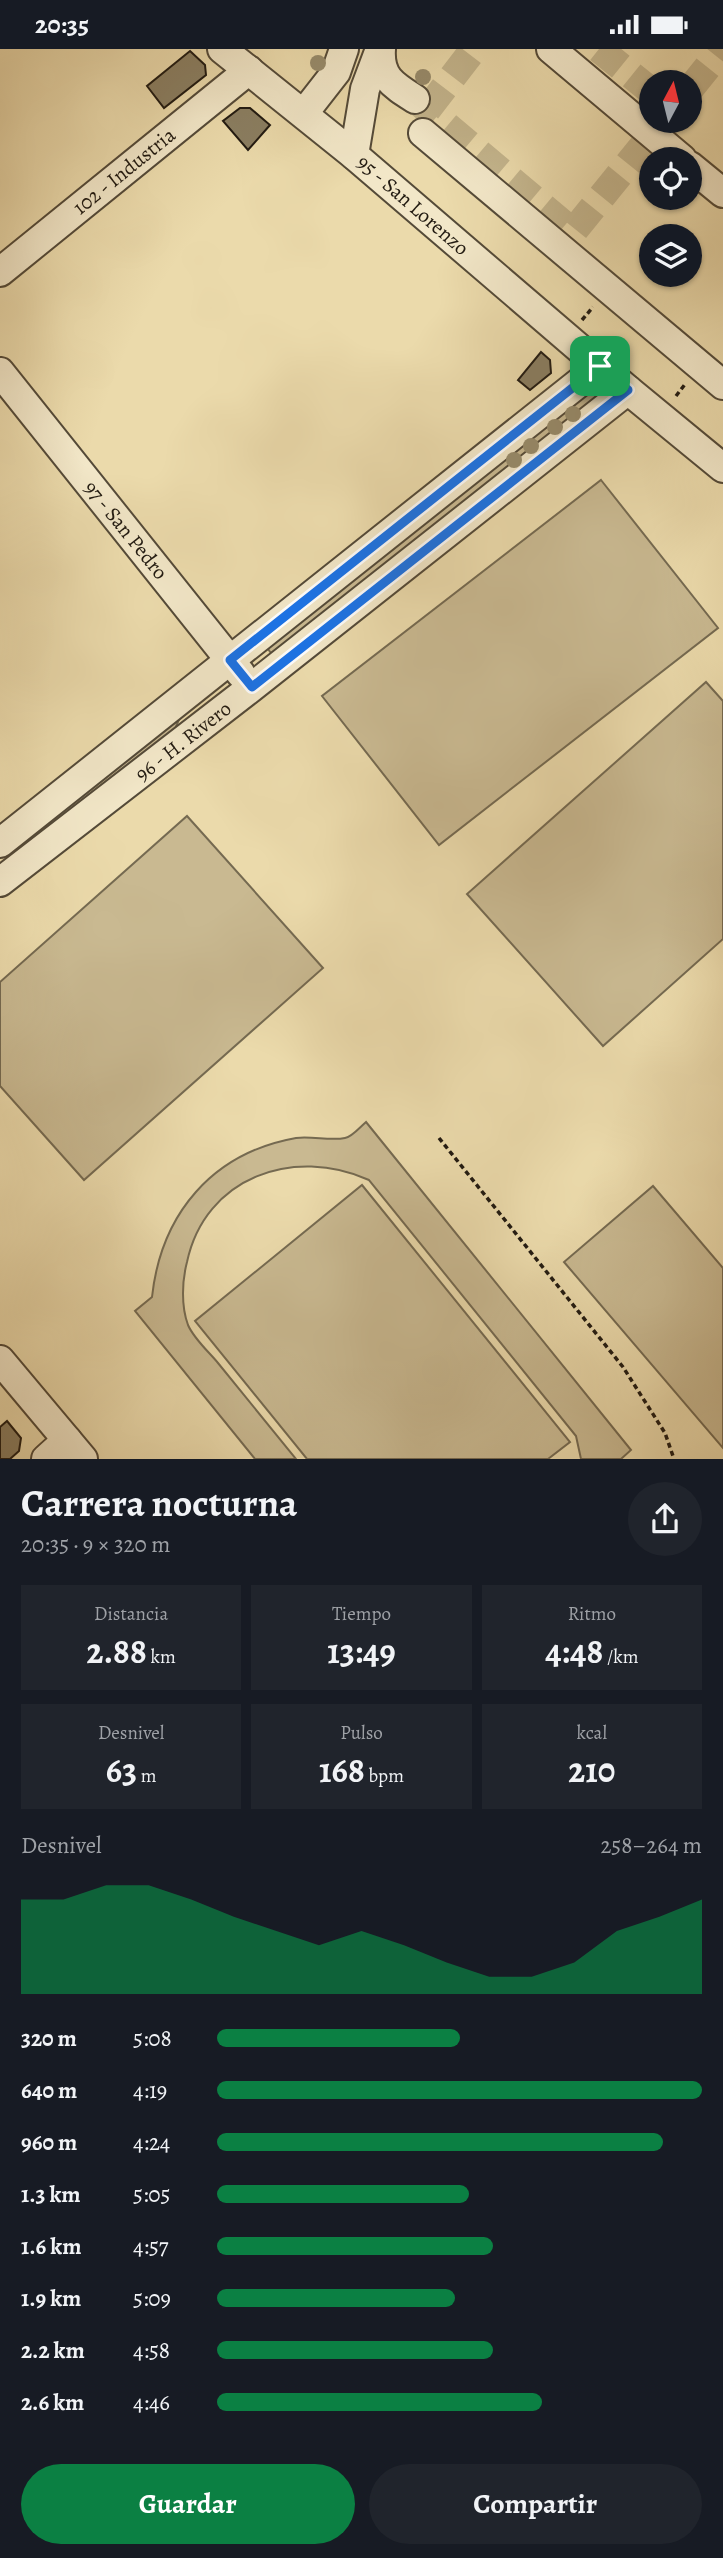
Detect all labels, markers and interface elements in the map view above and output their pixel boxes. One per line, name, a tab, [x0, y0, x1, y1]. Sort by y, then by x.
text: 20:35	[35, 7, 89, 42]
north arrow	[639, 70, 702, 133]
map controls	[639, 70, 702, 287]
street label: 102 - Industria	[67, 121, 181, 221]
button: locate	[639, 147, 702, 210]
street label: 95 - San Lorenzo	[351, 148, 475, 262]
button: layers	[639, 224, 702, 287]
pin	[570, 336, 630, 396]
icon: arrive	[581, 347, 619, 385]
street label: 97 - San Pedro	[77, 475, 175, 585]
street label: 96 - H. Rivero	[129, 694, 237, 788]
text: Carrera nocturna	[21, 1477, 297, 1529]
button: share	[628, 1482, 702, 1556]
text: 20:35 · 9 × 320 m	[21, 1529, 170, 1560]
text: Distancia	[94, 1601, 168, 1627]
text: Tiempo	[332, 1601, 391, 1627]
text: Ritmo	[568, 1601, 616, 1627]
text: 2.88	[87, 1627, 147, 1675]
text: 13:49	[327, 1627, 396, 1675]
text: 4:48	[545, 1627, 603, 1675]
text: km	[147, 1644, 176, 1670]
text: /km	[603, 1644, 638, 1670]
text: Desnivel	[98, 1720, 164, 1746]
text: Pulso	[340, 1720, 383, 1746]
text: kcal	[577, 1720, 607, 1746]
text: 63	[106, 1746, 137, 1794]
text: 168	[319, 1746, 365, 1794]
text: 210	[568, 1746, 615, 1794]
text: m	[137, 1763, 157, 1789]
text: bpm	[365, 1763, 404, 1789]
text: Desnivel	[21, 1830, 102, 1861]
text: 258–264 m	[600, 1830, 702, 1861]
text: 320 m	[21, 2023, 77, 2054]
text: 5:08	[133, 2023, 172, 2054]
text: 640 m	[21, 2075, 77, 2106]
text: 4:19	[133, 2075, 167, 2106]
text: 960 m	[21, 2127, 77, 2158]
text: 4:24	[133, 2127, 170, 2158]
text: 1.3 km	[21, 2179, 81, 2210]
text: 5:05	[133, 2179, 171, 2210]
text: 1.6 km	[21, 2231, 81, 2262]
text: 4:57	[133, 2231, 168, 2262]
text: 1.9 km	[21, 2283, 81, 2314]
text: 5:09	[133, 2283, 171, 2314]
text: 2.2 km	[21, 2335, 85, 2366]
text: 4:58	[133, 2335, 170, 2366]
text: 2.6 km	[21, 2387, 84, 2418]
text: 4:46	[133, 2387, 170, 2418]
button: Guardar	[21, 2464, 355, 2544]
button: Compartir	[369, 2464, 702, 2544]

